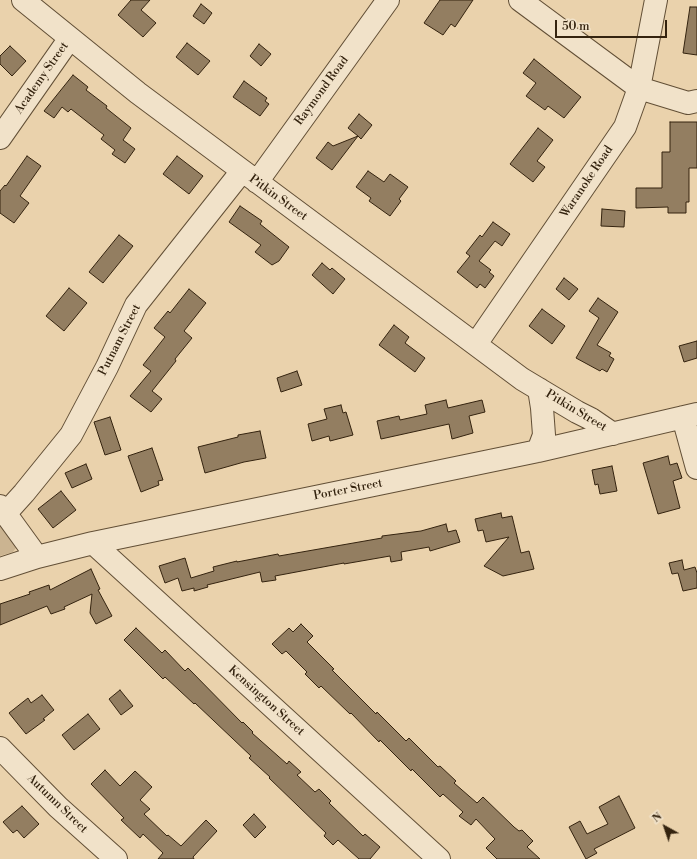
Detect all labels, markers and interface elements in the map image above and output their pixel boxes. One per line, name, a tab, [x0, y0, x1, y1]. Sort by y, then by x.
scale bar	[557, 12, 669, 38]
text: 50 m	[562, 19, 590, 34]
street label: Academy Street	[12, 39, 72, 117]
street label: Raymond Road	[292, 54, 352, 128]
street label: Waranoke Road	[558, 143, 616, 221]
street label: Pitkin Street	[246, 172, 310, 224]
street label: Putnam Street	[96, 302, 144, 378]
street label: Pitkin Street	[543, 387, 609, 435]
street label: Porter Street	[312, 476, 384, 504]
street label: Kensington Street	[225, 663, 307, 739]
street label: Autumn Street	[24, 771, 90, 837]
north arrow	[645, 807, 685, 847]
text: N	[649, 810, 665, 826]

